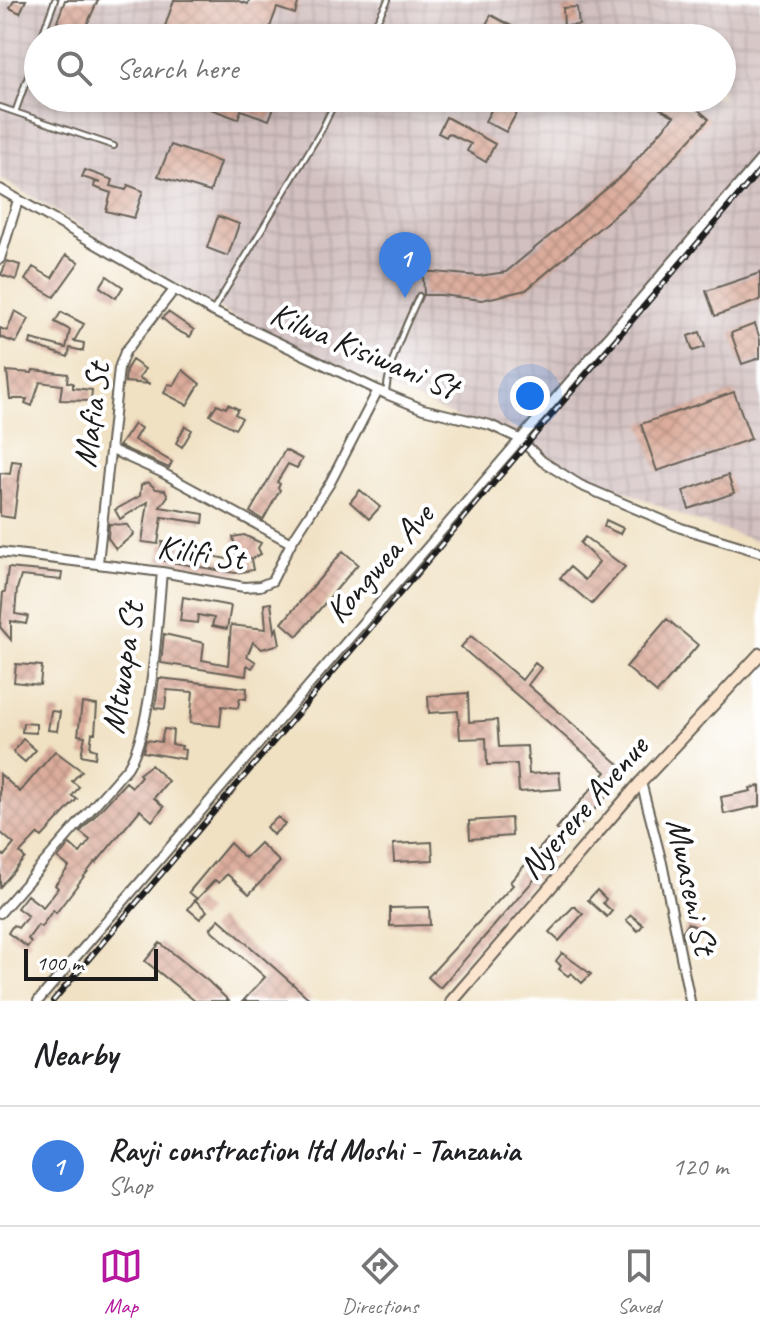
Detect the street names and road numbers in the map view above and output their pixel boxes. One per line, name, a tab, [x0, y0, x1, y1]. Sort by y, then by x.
street label: Kilwa Kisiwani St	[264, 291, 468, 410]
street label: Mafia St	[62, 357, 120, 470]
street label: Kongwea Ave	[315, 492, 445, 632]
street label: Kilifi St	[155, 525, 251, 580]
street label: Mtwapa St	[90, 596, 154, 737]
street label: Nyerere Avenue	[509, 725, 658, 888]
street label: Mwaseni St	[657, 814, 728, 962]

